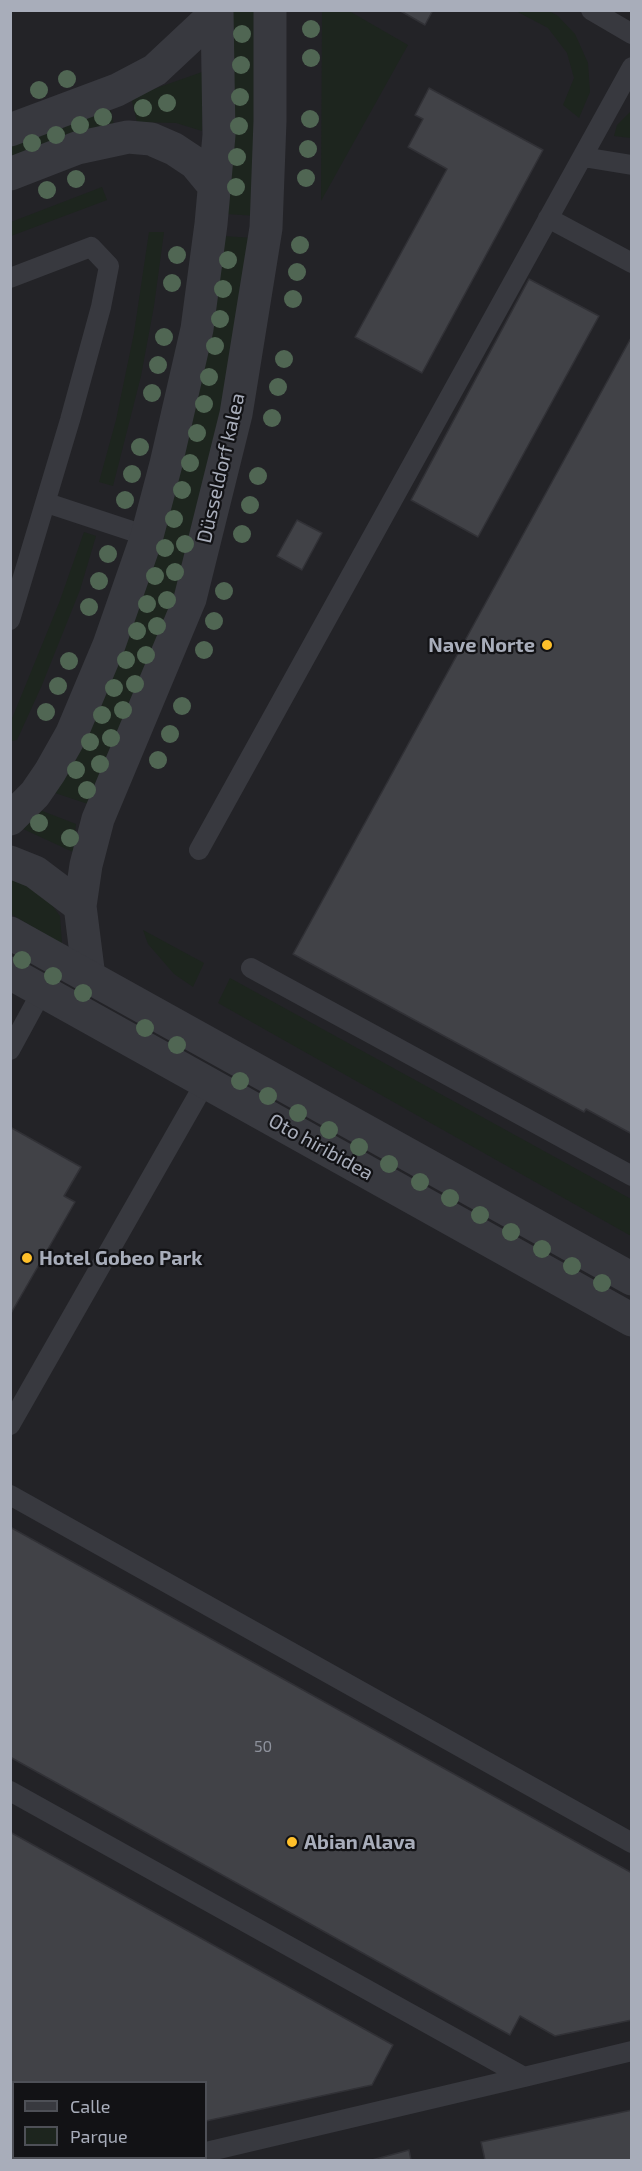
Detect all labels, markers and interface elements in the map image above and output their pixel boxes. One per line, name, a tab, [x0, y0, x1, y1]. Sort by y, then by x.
street label: Düsseldorf kalea	[192, 391, 250, 545]
place label: Nave Norte	[428, 633, 535, 657]
marker: Nave Norte	[540, 638, 554, 652]
street label: Oto hiribidea	[264, 1108, 378, 1186]
place label: Hotel Gobeo Park	[39, 1246, 202, 1270]
marker: Hotel Gobeo Park	[20, 1251, 34, 1265]
house number: 50	[254, 1737, 272, 1757]
place label: Abian Alava	[304, 1830, 416, 1854]
marker: Abian Alava	[285, 1835, 299, 1849]
legend	[12, 2081, 207, 2159]
text: Calle	[70, 2095, 111, 2117]
text: Parque	[70, 2125, 128, 2147]

